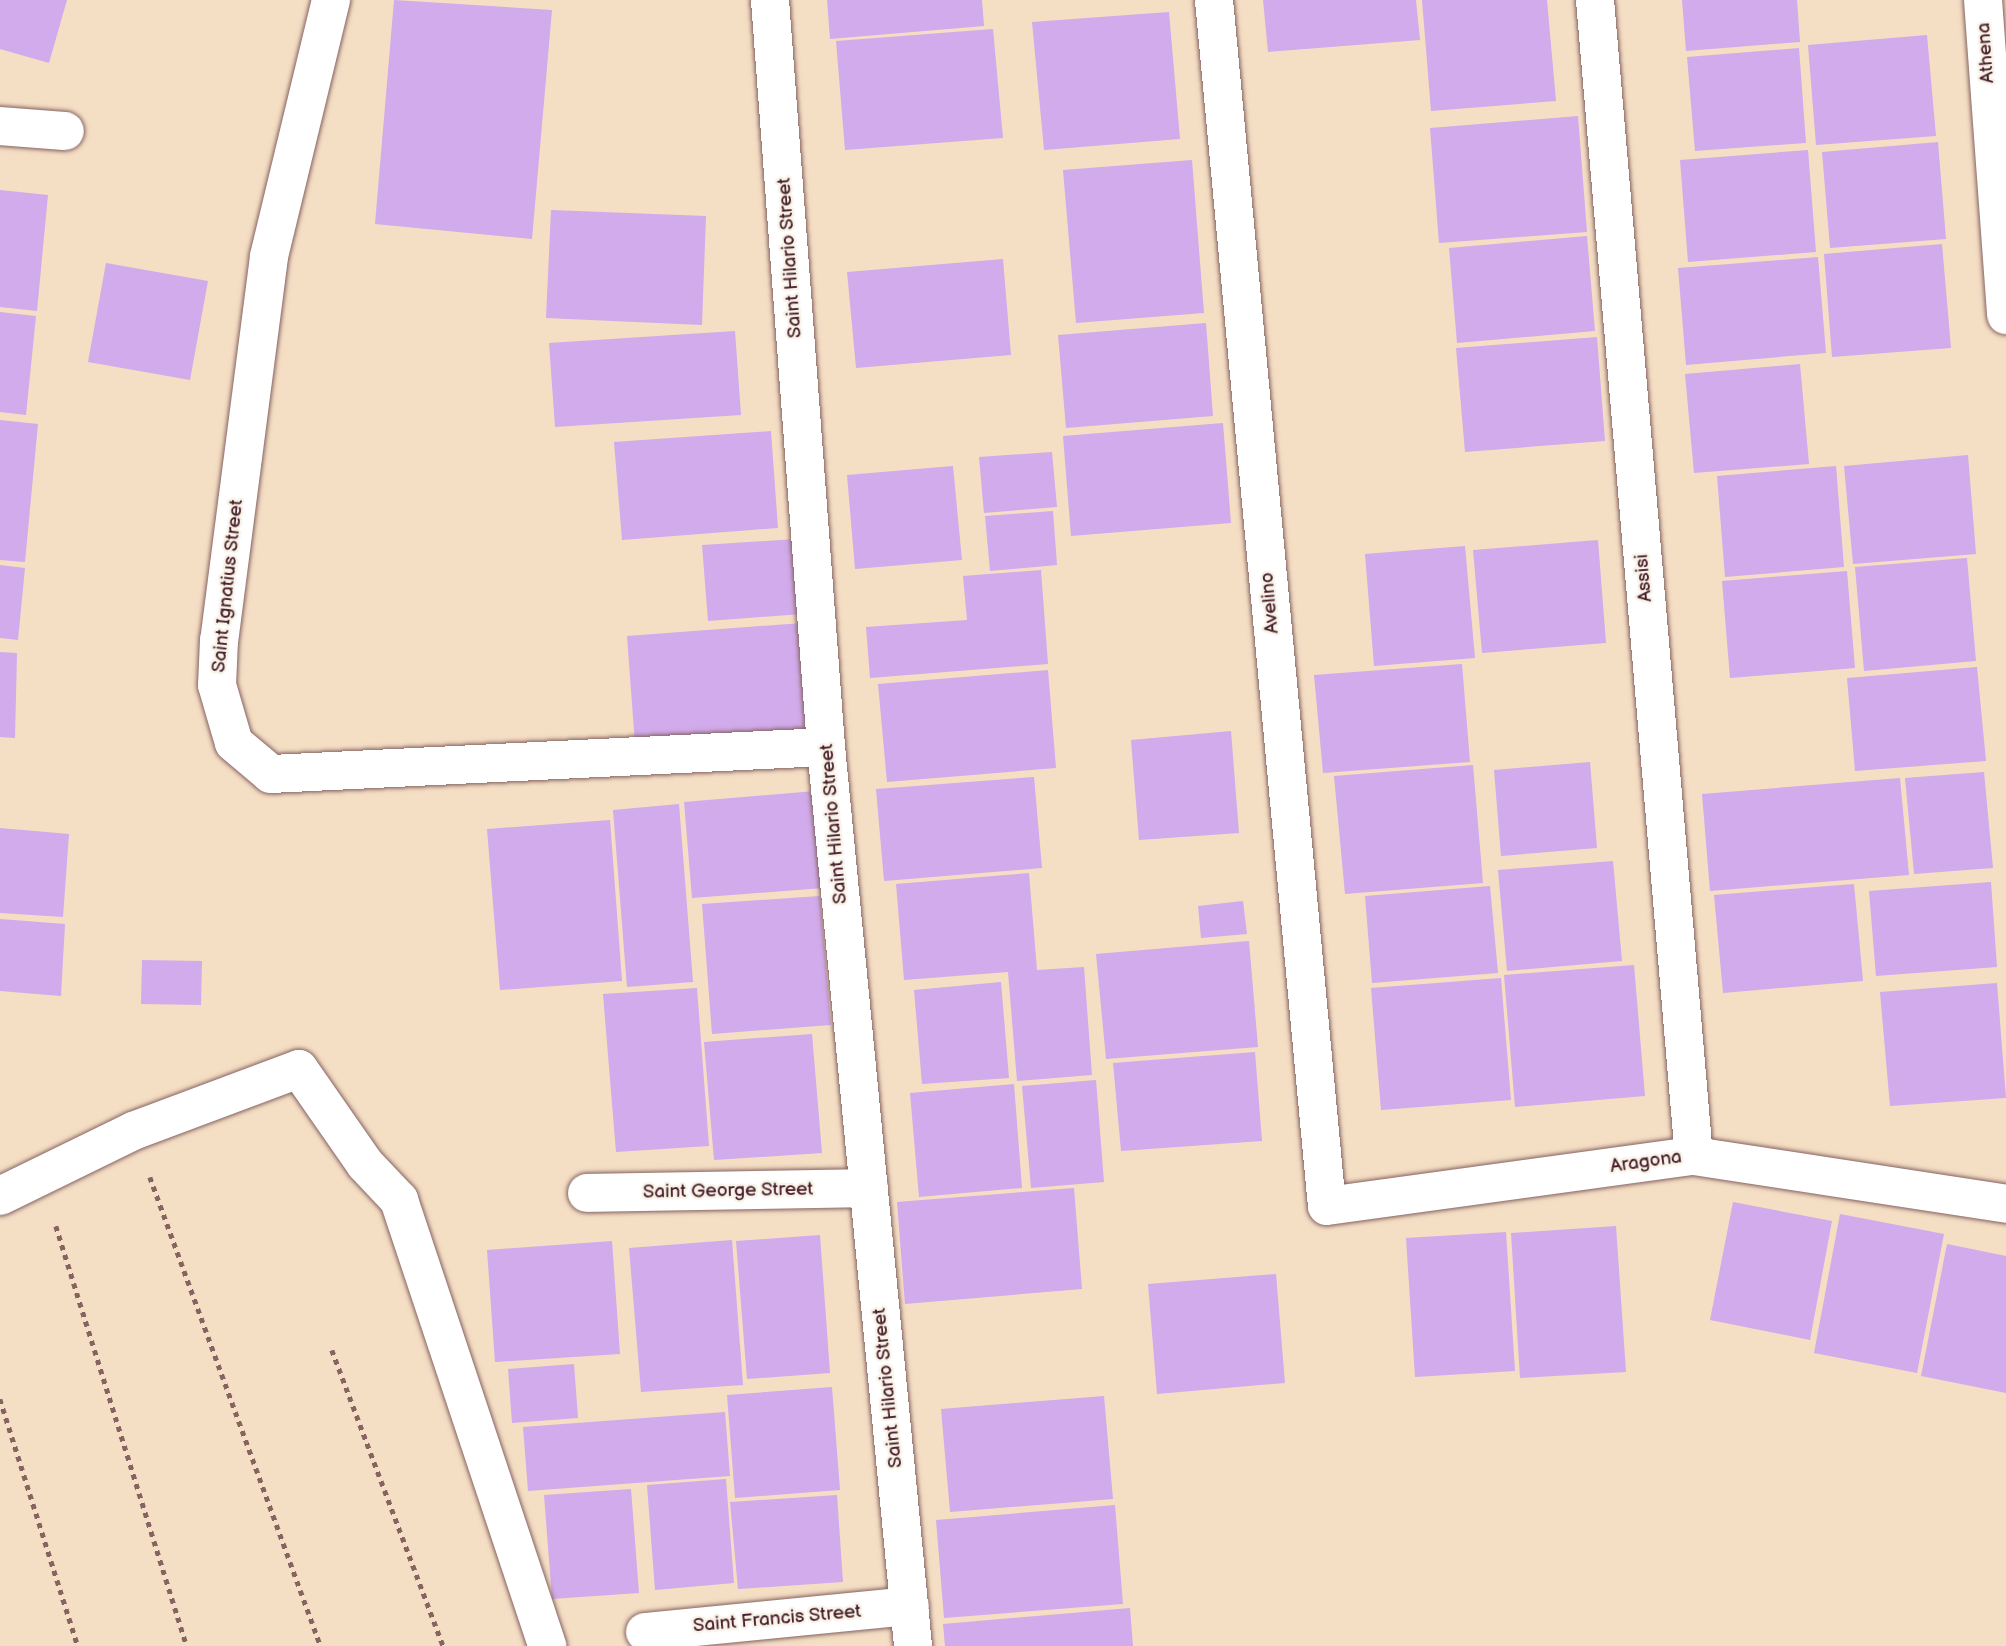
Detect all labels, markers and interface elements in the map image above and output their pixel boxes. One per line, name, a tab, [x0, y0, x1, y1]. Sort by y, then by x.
street label: Athena	[1973, 22, 1999, 84]
street label: Saint Hilario Street	[773, 177, 807, 339]
street label: Saint Ignatius Street	[208, 498, 248, 674]
street label: Assisi	[1631, 553, 1657, 603]
street label: Avelino	[1256, 571, 1284, 635]
street label: Saint Hilario Street	[816, 743, 852, 905]
street label: Aragona	[1609, 1146, 1683, 1178]
street label: Saint George Street	[642, 1178, 814, 1204]
street label: Saint Hilario Street	[868, 1307, 908, 1469]
street label: Saint Francis Street	[692, 1600, 862, 1638]

